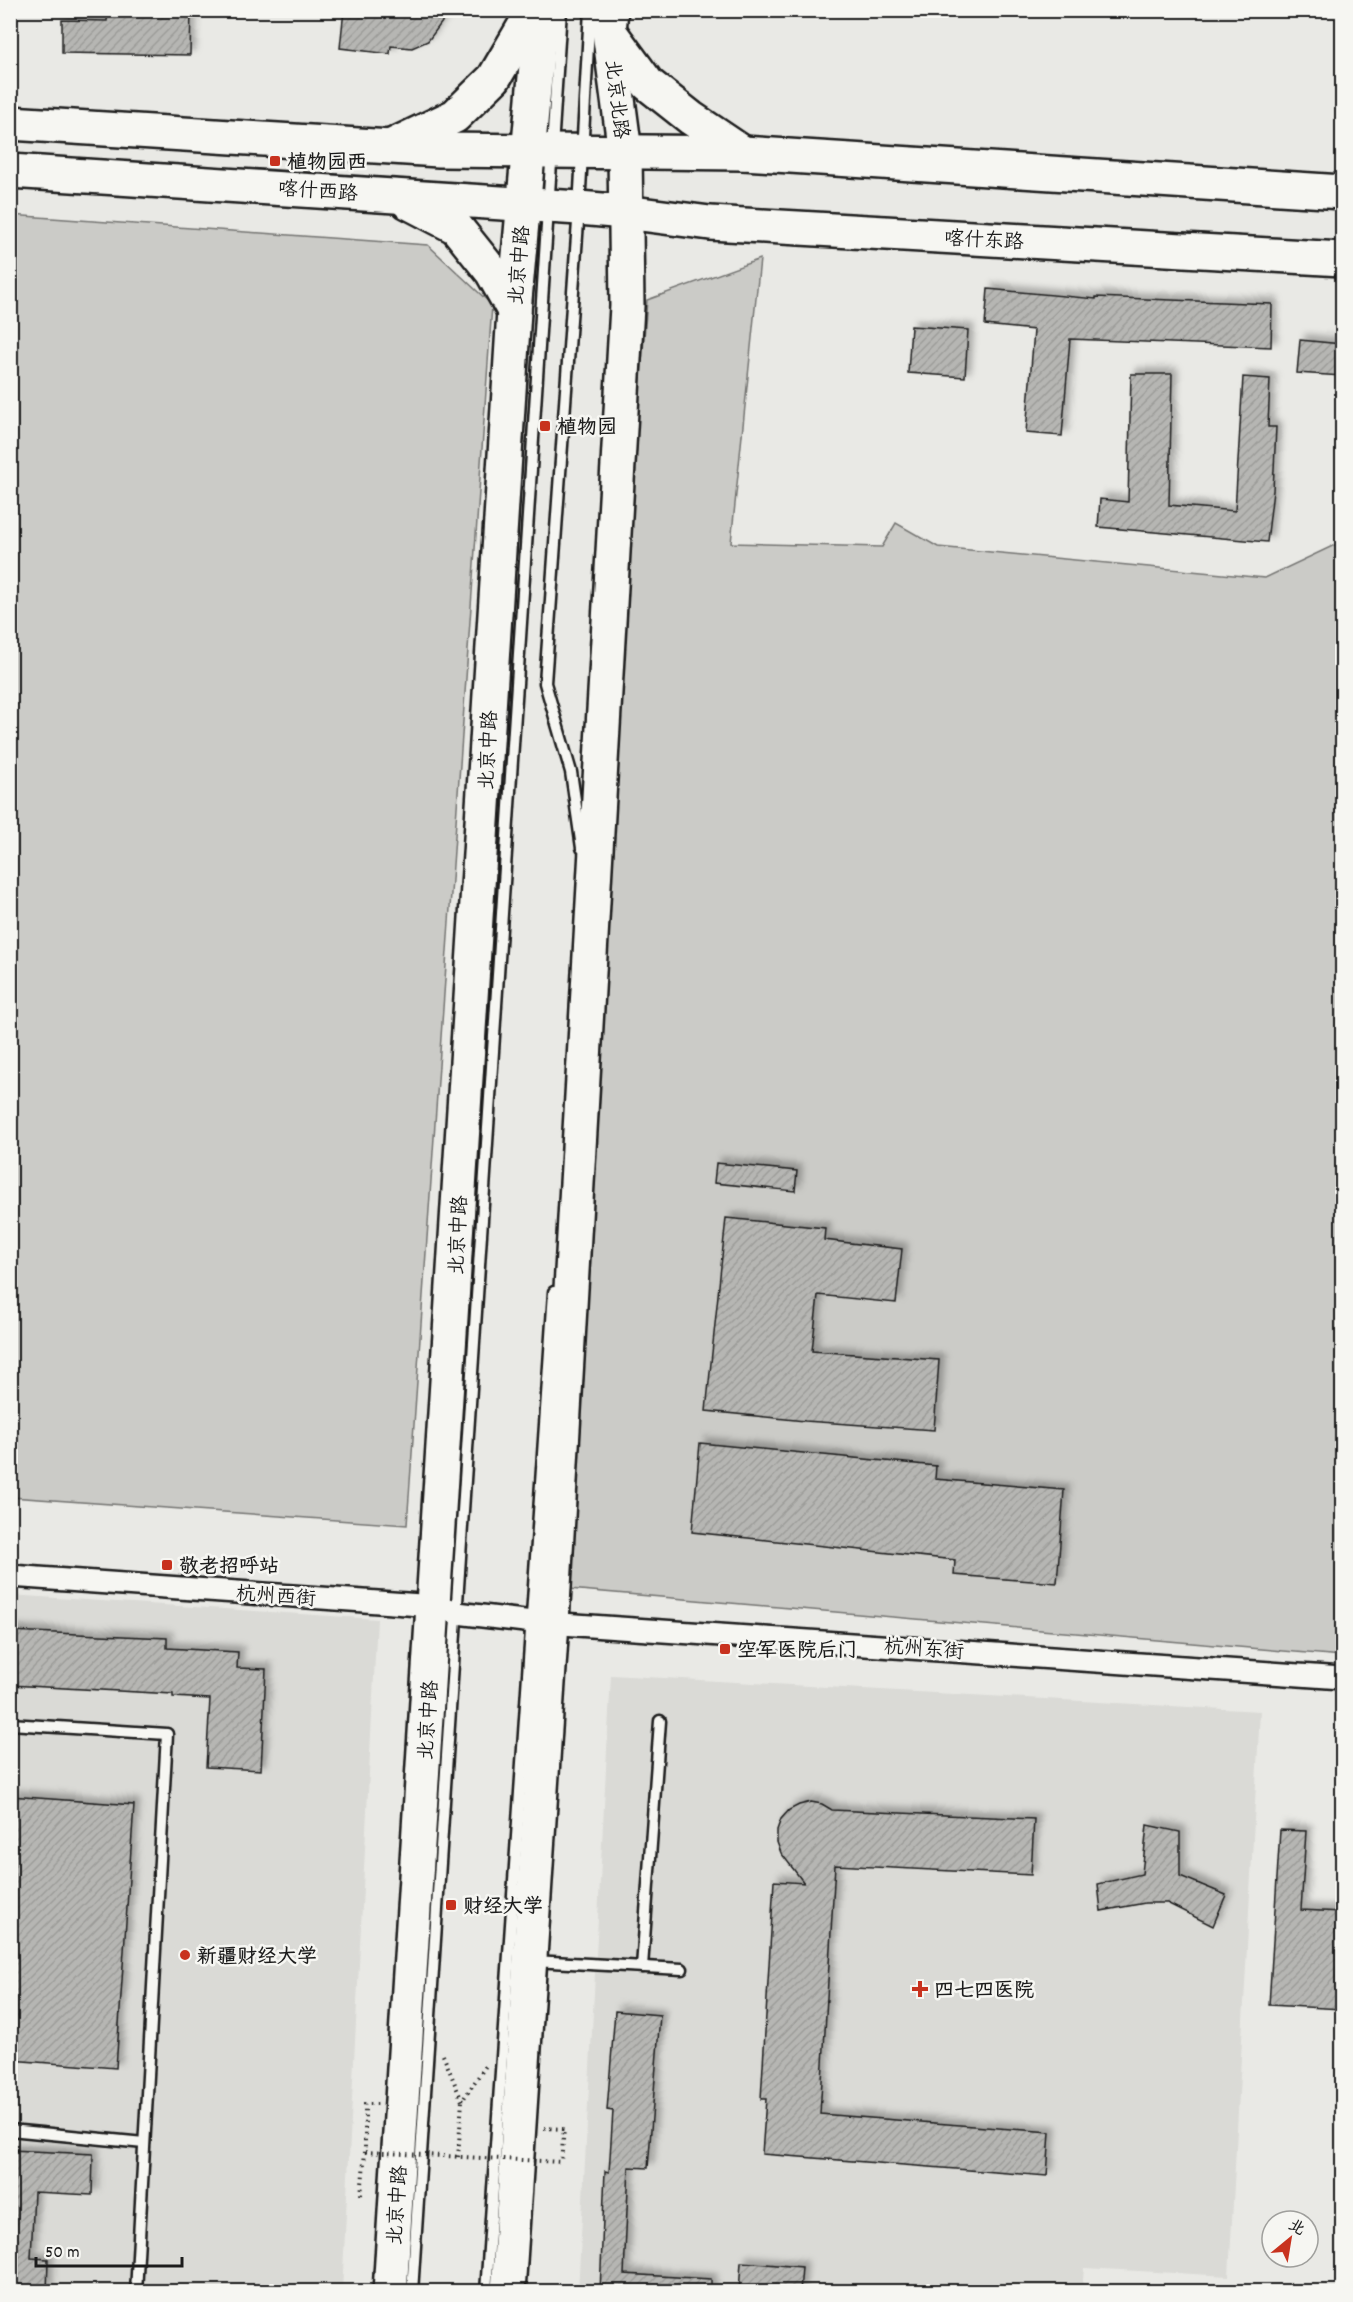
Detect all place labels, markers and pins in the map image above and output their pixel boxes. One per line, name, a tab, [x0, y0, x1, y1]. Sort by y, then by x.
place label: 植物园西	[287, 150, 367, 178]
marker: 植物园西	[268, 154, 282, 168]
place label: 植物园	[557, 415, 617, 443]
marker: 植物园	[538, 419, 552, 433]
place label: 敬老招呼站	[179, 1554, 279, 1582]
marker: 敬老招呼站	[160, 1558, 174, 1572]
place label: 空军医院后门	[737, 1638, 857, 1666]
marker: 空军医院后门	[718, 1642, 732, 1656]
place label: 财经大学	[463, 1894, 543, 1922]
marker: 财经大学	[444, 1898, 458, 1912]
place label: 新疆财经大学	[197, 1944, 317, 1972]
marker: 新疆财经大学	[178, 1948, 192, 1962]
place label: 四七四医院	[934, 1978, 1034, 2006]
marker: 四七四医院	[911, 1980, 929, 1998]

